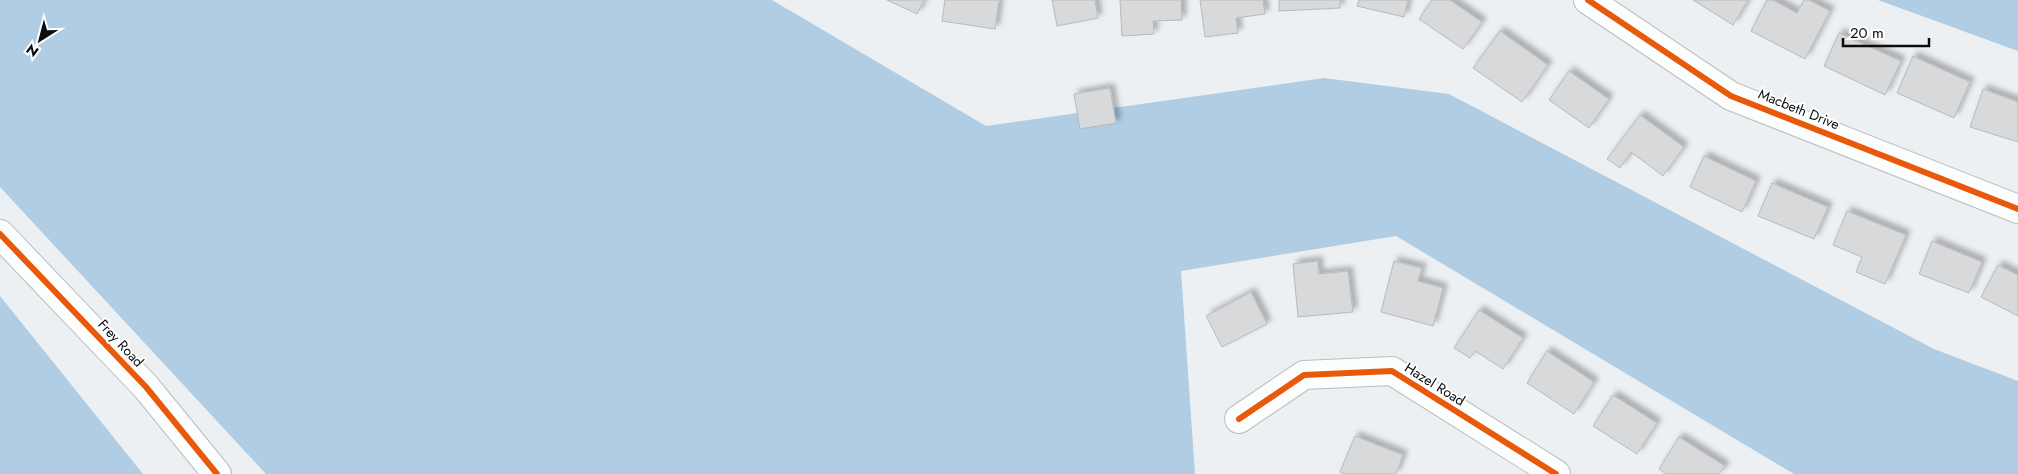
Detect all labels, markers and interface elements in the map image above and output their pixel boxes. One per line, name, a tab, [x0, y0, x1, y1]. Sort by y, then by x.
north arrow	[15, 15, 65, 65]
scale bar	[1843, 15, 1929, 47]
text: 20 m	[1850, 22, 1884, 44]
text: N	[22, 39, 43, 62]
street label: Macbeth Drive	[1755, 84, 1843, 134]
street label: Frey Road	[94, 315, 148, 371]
street label: Hazel Road	[1401, 358, 1469, 410]

